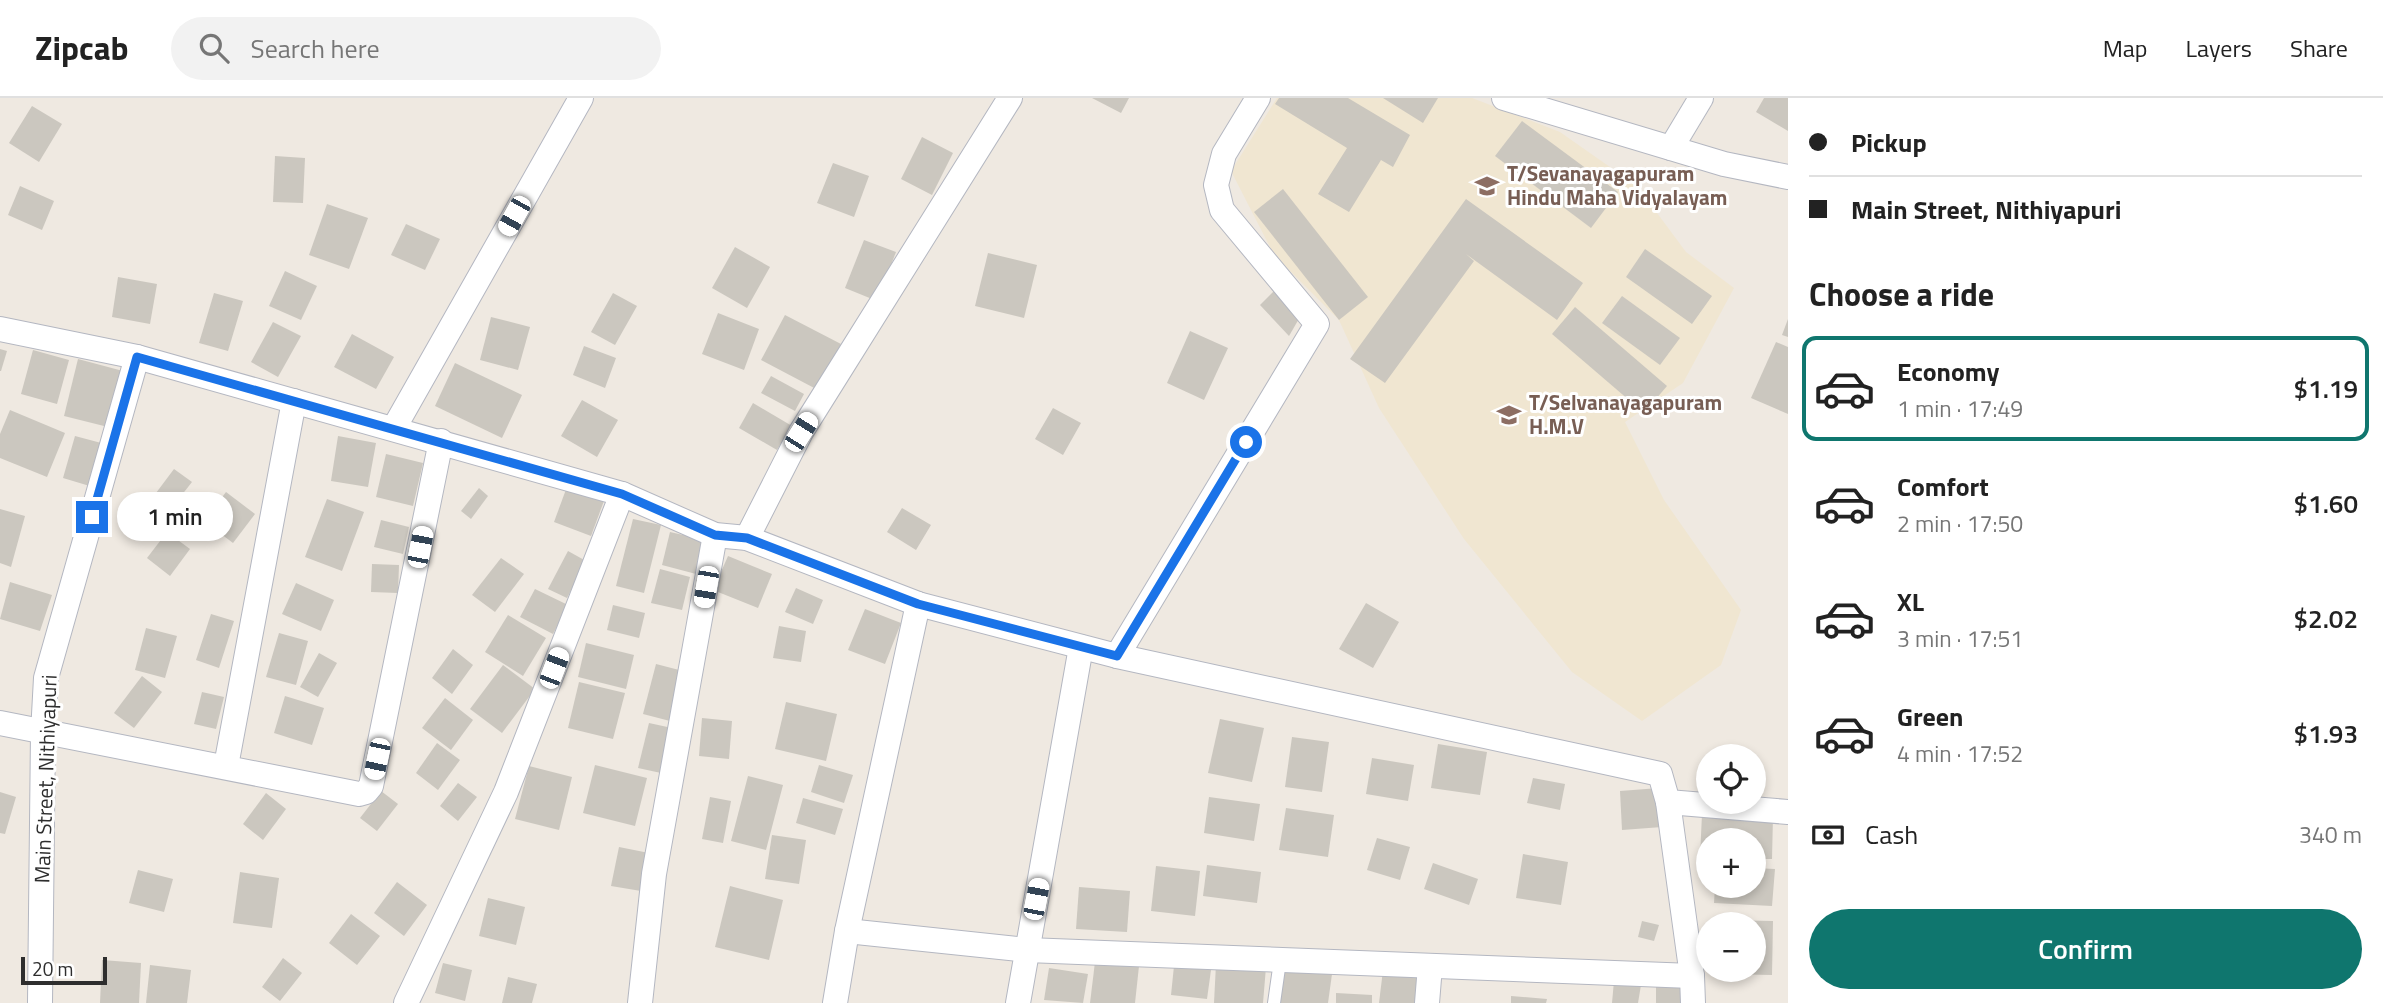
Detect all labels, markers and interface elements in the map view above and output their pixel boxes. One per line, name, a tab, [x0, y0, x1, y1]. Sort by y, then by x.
search box	[171, 17, 661, 80]
text: Zipcab	[35, 23, 129, 73]
icon: search	[195, 29, 233, 67]
text: Search here	[251, 29, 380, 68]
text: Map	[2103, 30, 2148, 66]
text: Layers	[2186, 30, 2252, 66]
text: Share	[2290, 30, 2348, 66]
text: Pickup	[1851, 123, 1927, 162]
place label: T/Sevanayagapuram Hindu Maha Vidyalayam	[1507, 157, 1727, 213]
school or university icon: T/Sevanayagapuram Hindu Maha Vidyalayam	[1473, 172, 1501, 200]
text: Main Street, Nithiyapuri	[1851, 190, 2121, 229]
car	[495, 193, 534, 239]
text: Choose a ride	[1809, 270, 1994, 318]
text: Economy	[1897, 352, 1999, 391]
icon: car	[1813, 357, 1876, 420]
text: $1.19	[2294, 369, 2358, 408]
place label: T/Selvanayagapuram H.M.V	[1529, 386, 1722, 442]
text: 1 min · 17:49	[1897, 391, 2023, 426]
school or university icon: T/Selvanayagapuram H.M.V	[1495, 401, 1523, 429]
car	[781, 409, 822, 455]
route start	[1230, 426, 1262, 458]
text: Comfort	[1897, 467, 1989, 506]
icon: car	[1813, 472, 1876, 535]
text: $1.60	[2294, 484, 2358, 523]
callout: 1 min	[116, 492, 232, 542]
text: 1 min	[147, 499, 203, 534]
route end	[76, 501, 108, 533]
text: 2 min · 17:50	[1897, 506, 2023, 541]
car	[406, 524, 435, 570]
car	[693, 564, 720, 610]
text: XL	[1897, 582, 1924, 621]
icon: car	[1813, 587, 1876, 650]
text: $2.02	[2294, 599, 2358, 638]
text: 3 min · 17:51	[1897, 621, 2023, 656]
car	[537, 645, 572, 691]
street label: Main Street, Nithiyapuri	[25, 674, 65, 884]
text: Green	[1897, 697, 1963, 736]
icon: car	[1813, 702, 1876, 765]
text: $1.93	[2294, 714, 2358, 753]
car	[363, 736, 392, 782]
text: 4 min · 17:52	[1897, 736, 2023, 771]
map controls	[1696, 744, 1766, 982]
button: locate	[1696, 744, 1766, 814]
text: Cash	[1865, 815, 1918, 854]
icon: cash	[1809, 816, 1847, 854]
text: 340 m	[2299, 817, 2362, 852]
button: +	[1696, 828, 1766, 898]
car	[1022, 876, 1051, 922]
button: Confirm	[1809, 909, 2362, 989]
button: −	[1696, 912, 1766, 982]
scale bar	[21, 954, 107, 986]
text: 20 m	[32, 954, 73, 983]

